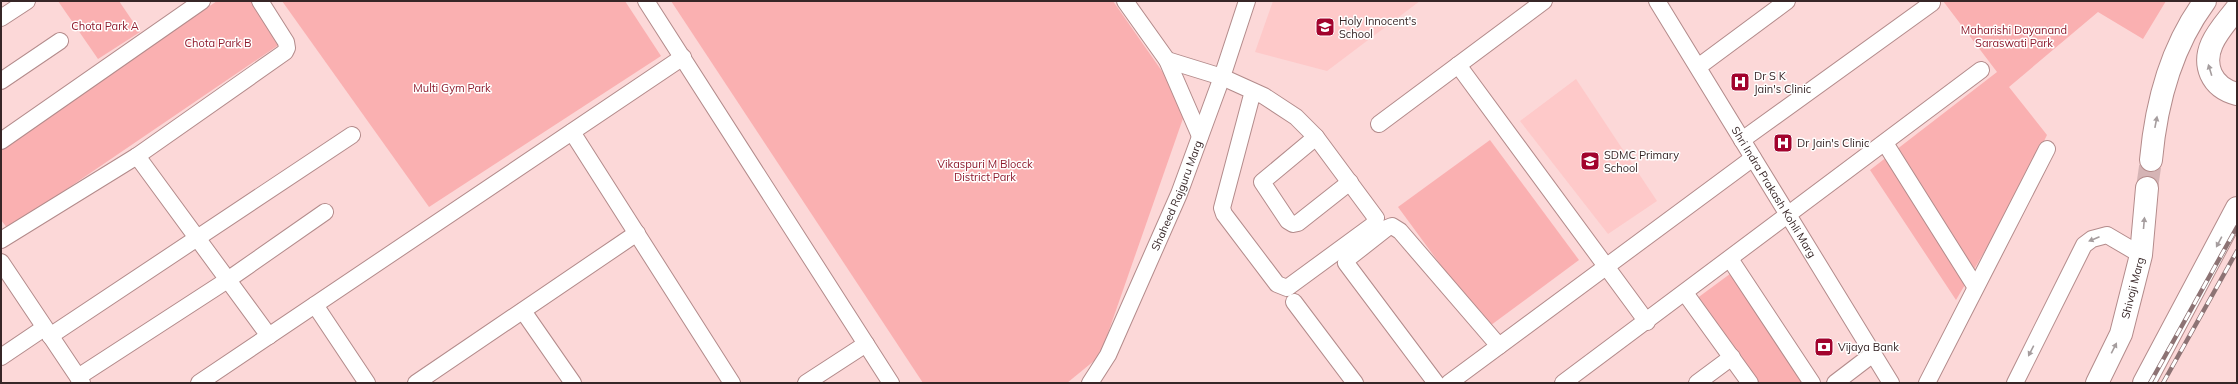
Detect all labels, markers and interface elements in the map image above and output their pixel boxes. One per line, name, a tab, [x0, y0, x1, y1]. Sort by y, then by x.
place label: Holy Innocent's School	[1339, 14, 1417, 41]
school or university icon: Holy Innocent's School	[1314, 16, 1336, 38]
park label: Chota Park A	[71, 19, 139, 33]
park label: Maharishi Dayanand Saraswati Park	[1961, 23, 2067, 50]
park label: Chota Park B	[184, 36, 252, 50]
one-way arrow	[2207, 63, 2213, 75]
place label: Dr S K Jain's Clinic	[1754, 69, 1812, 96]
hospital icon: Dr S K Jain's Clinic	[1729, 71, 1751, 93]
park label: Multi Gym Park	[413, 81, 491, 95]
one-way arrow	[2153, 115, 2159, 128]
street label: Shri Indra Prakash Kohli Marg	[1729, 124, 1819, 260]
hospital icon: Dr Jain's Clinic	[1772, 132, 1794, 154]
place label: Dr Jain's Clinic	[1797, 136, 1870, 150]
street label: Shaheed Rajguru Marg	[1148, 139, 1205, 253]
place label: SDMC Primary School	[1604, 148, 1679, 175]
school or university icon: SDMC Primary School	[1579, 150, 1601, 172]
park label: Vikaspuri M Blocck District Park	[937, 157, 1033, 184]
one-way arrow	[2141, 216, 2147, 229]
one-way arrow	[2215, 236, 2222, 248]
one-way arrow	[2088, 237, 2100, 243]
street label: Shivaji Marg	[2118, 256, 2147, 320]
bank icon: Vijaya Bank	[1813, 336, 1835, 358]
place label: Vijaya Bank	[1838, 340, 1899, 354]
one-way arrow	[2111, 342, 2117, 354]
one-way arrow	[2028, 345, 2034, 356]

